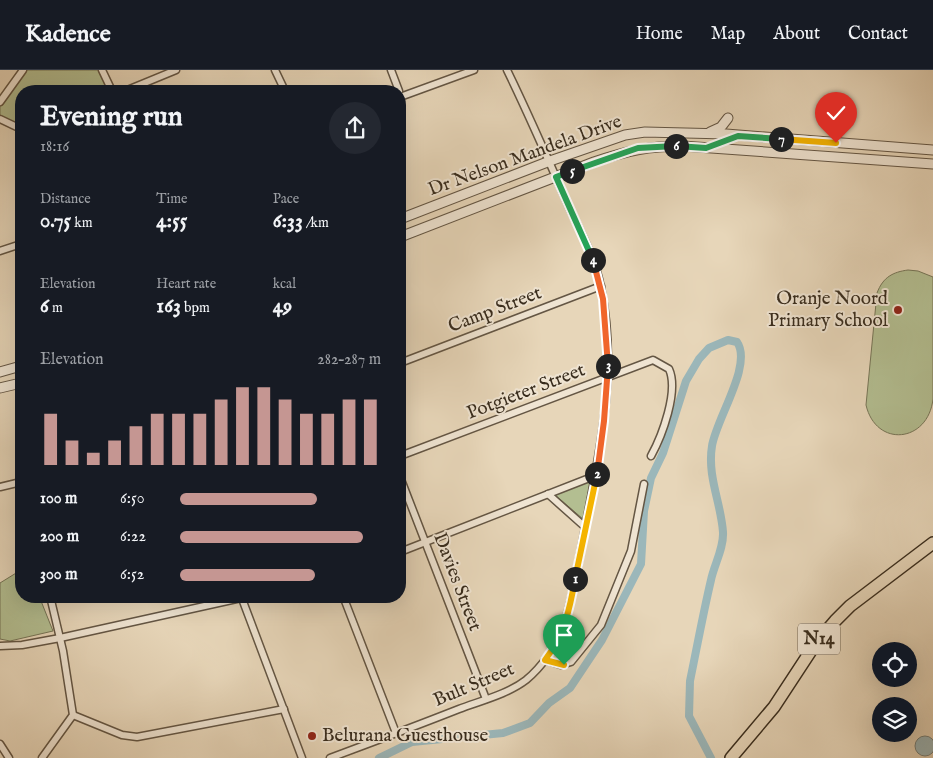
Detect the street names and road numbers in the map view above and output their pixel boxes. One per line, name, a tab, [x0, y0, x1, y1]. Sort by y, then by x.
street label: Dr Nelson Mandela Drive	[425, 110, 625, 202]
street label: Camp Street	[445, 281, 546, 339]
street label: Potgieter Street	[463, 358, 589, 426]
street label: Davies Street	[427, 529, 487, 635]
road number: N14	[798, 624, 840, 654]
street label: Bult Street	[430, 657, 518, 713]

